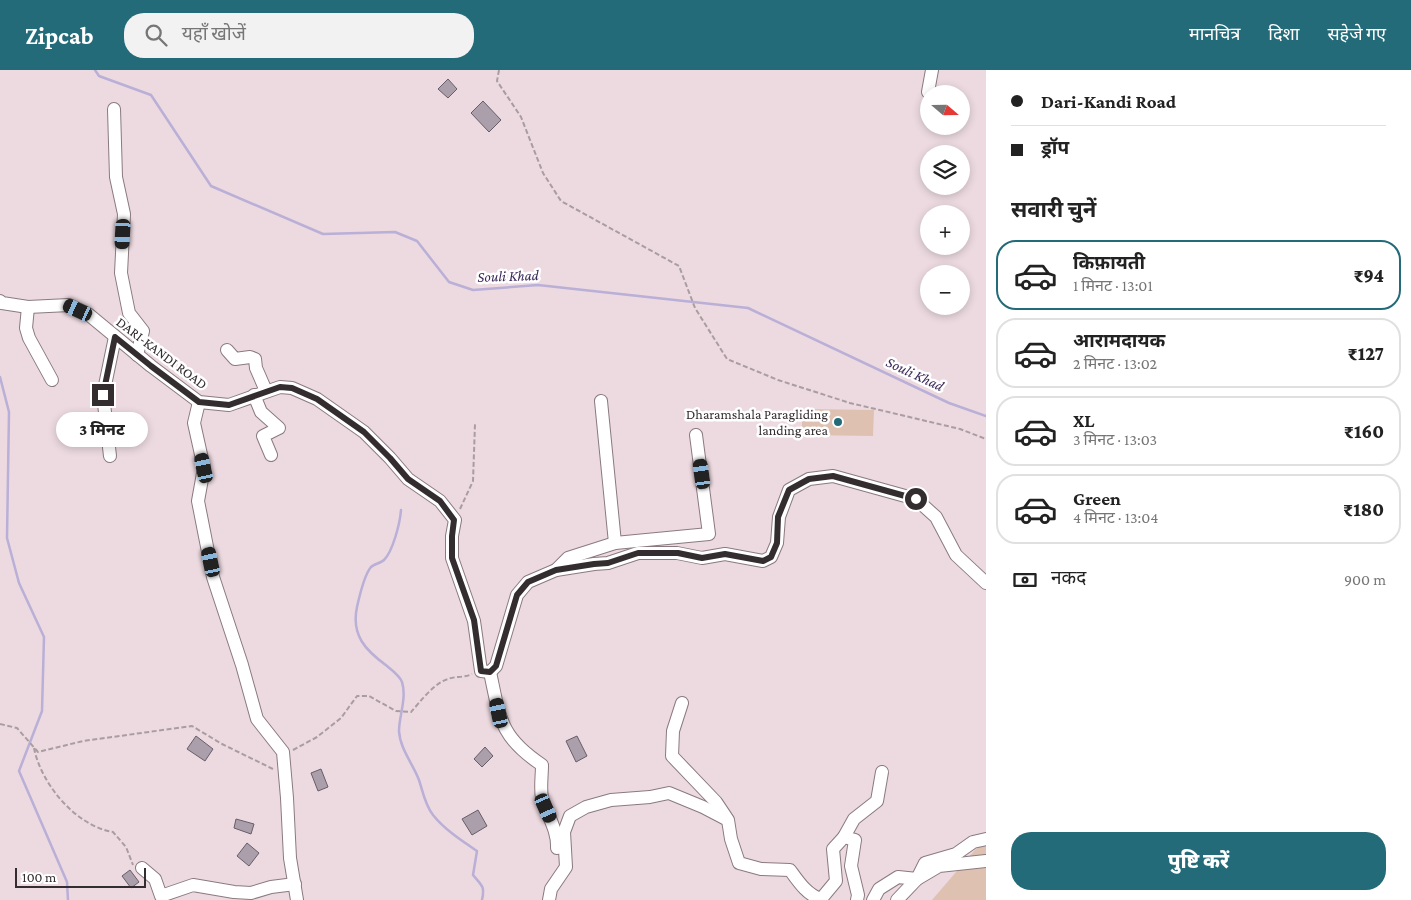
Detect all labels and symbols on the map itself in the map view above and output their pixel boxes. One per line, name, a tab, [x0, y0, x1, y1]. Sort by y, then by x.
north arrow	[920, 85, 970, 135]
car	[114, 219, 131, 249]
water label: Souli Khad	[477, 267, 540, 285]
car	[61, 297, 94, 323]
street label: DARI-KANDI ROAD	[113, 314, 211, 392]
water label: Souli Khad	[884, 354, 947, 395]
route end	[92, 384, 114, 406]
place label: Dharamshala Paragliding landing area	[686, 406, 829, 438]
callout: 3 मिनट	[57, 412, 149, 448]
marker: Dharamshala Paragliding landing area	[832, 416, 844, 428]
car	[193, 452, 214, 484]
car	[692, 458, 711, 490]
route start	[905, 488, 927, 510]
car	[200, 546, 221, 578]
car	[488, 697, 509, 729]
car	[533, 791, 558, 825]
scale bar	[15, 865, 146, 888]

